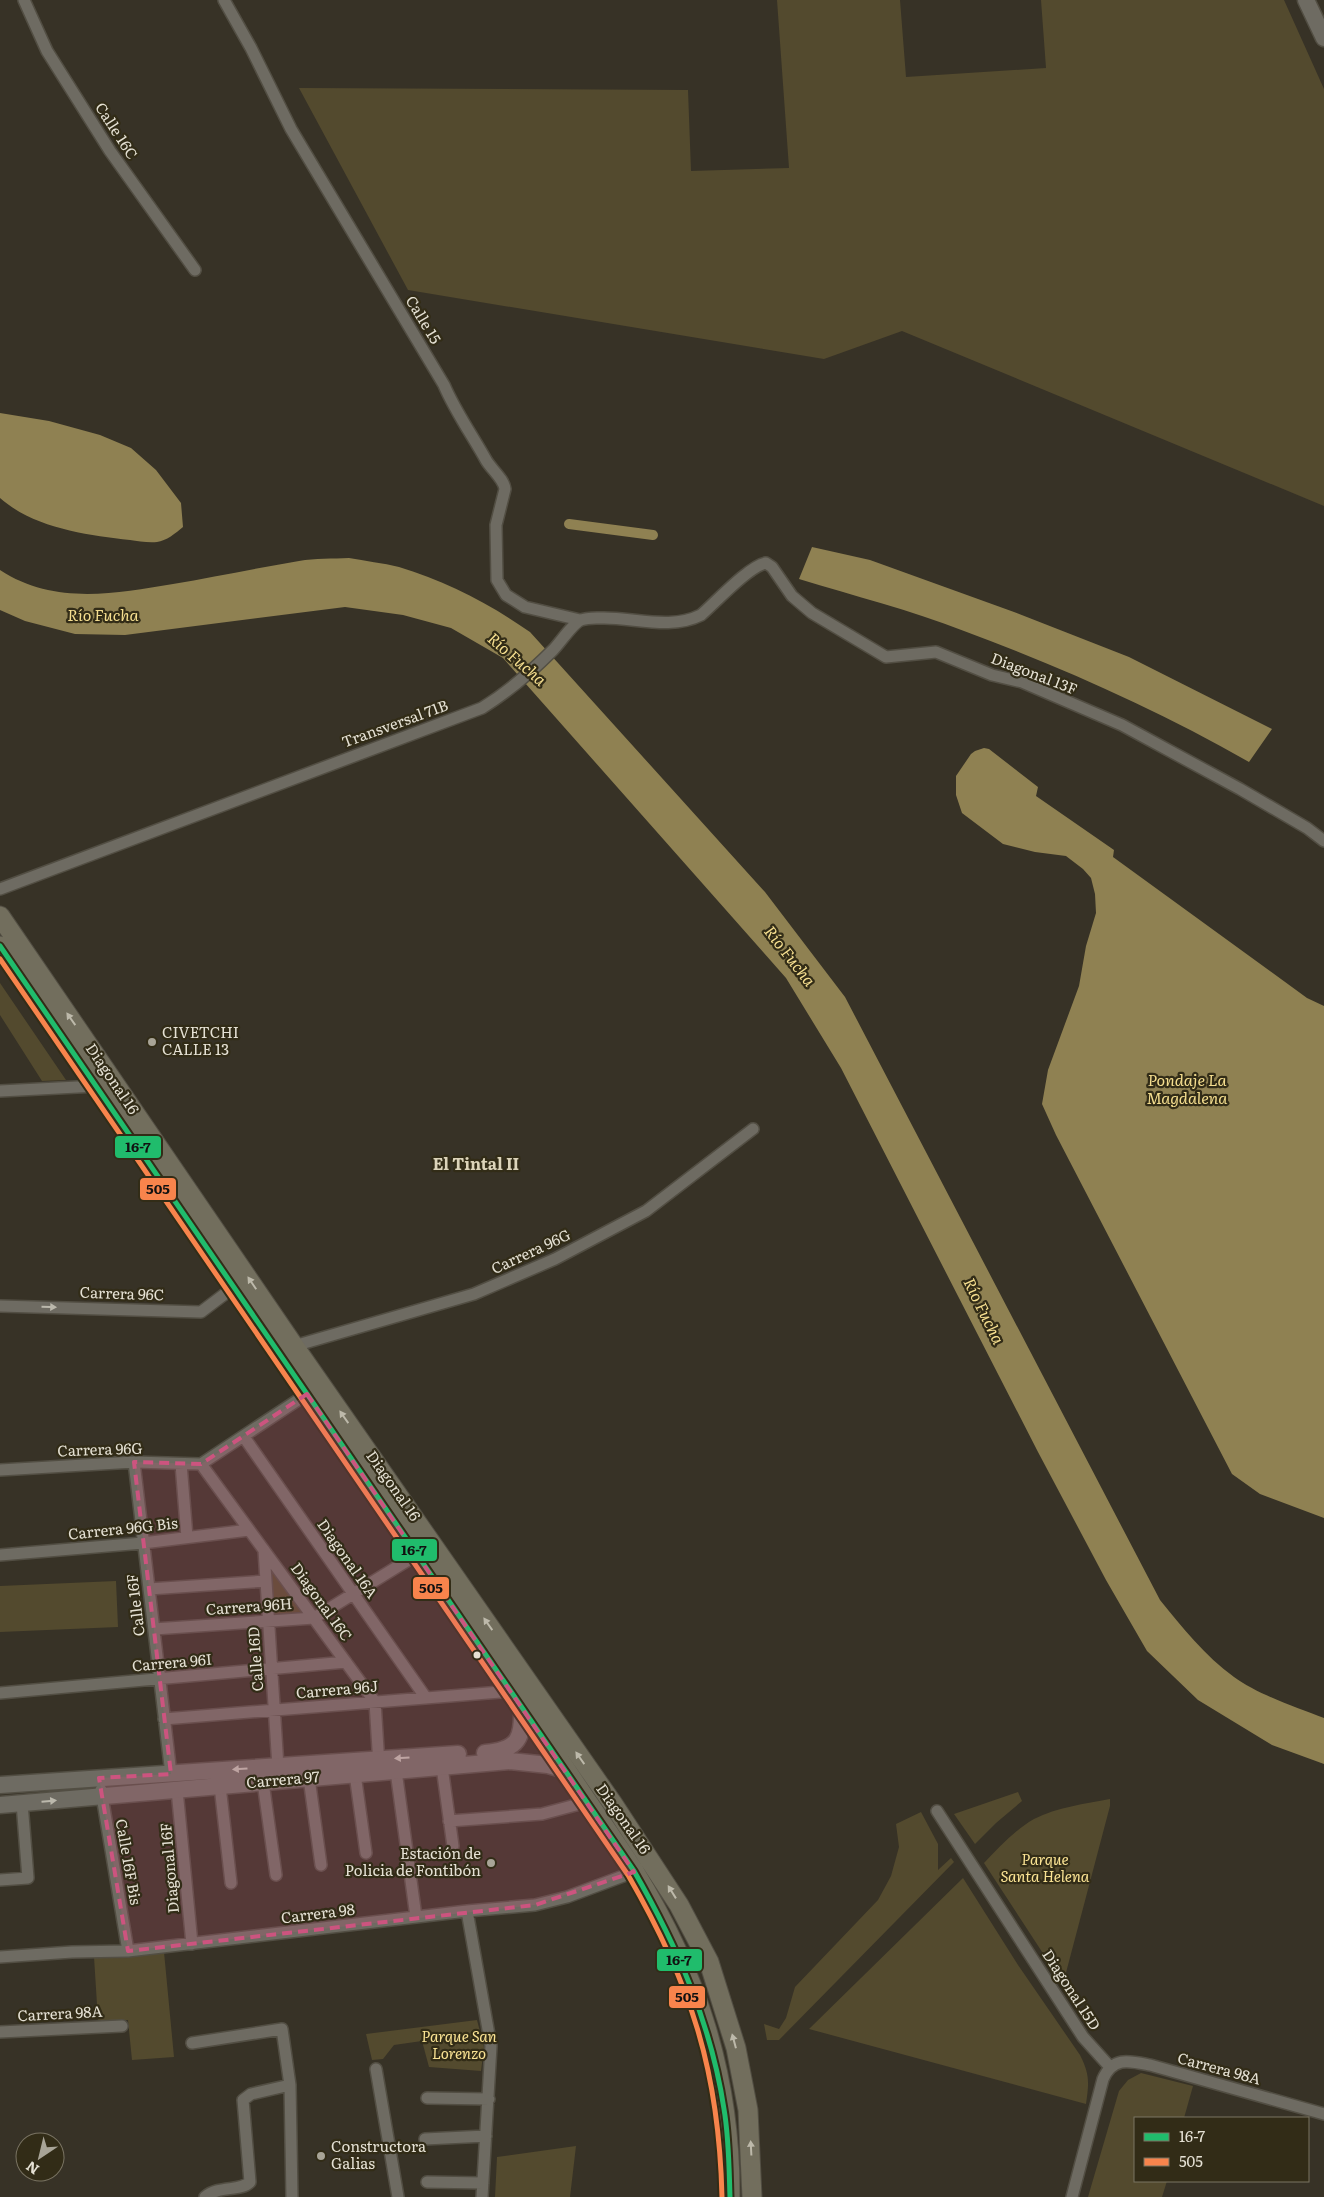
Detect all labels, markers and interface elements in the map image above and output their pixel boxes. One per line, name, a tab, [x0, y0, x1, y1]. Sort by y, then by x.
street label: Calle 16C	[90, 97, 144, 163]
street label: Calle 15	[401, 291, 448, 348]
water label: Río Fucha	[67, 602, 140, 626]
water label: Río Fucha	[483, 626, 553, 691]
street label: Diagonal 13F	[988, 646, 1081, 700]
street label: Transversal 71B	[338, 693, 451, 753]
water label: Río Fucha	[759, 920, 823, 992]
one-way arrow	[66, 1012, 76, 1026]
place label: CIVETCHI CALLE 13	[162, 1020, 239, 1060]
marker: CIVETCHI CALLE 13	[146, 1036, 158, 1048]
street label: Diagonal 16	[81, 1038, 146, 1118]
water label: Pondaje La Magdalena	[1146, 1067, 1228, 1109]
line badge: 16-7	[114, 1135, 162, 1159]
text: 16-7	[125, 1136, 151, 1156]
district label: El Tintal II	[433, 1151, 519, 1175]
line badge: 505	[139, 1177, 177, 1201]
text: 505	[146, 1178, 170, 1198]
street label: Carrera 96G	[487, 1222, 574, 1279]
water label: Río Fucha	[958, 1273, 1012, 1349]
one-way arrow	[247, 1276, 257, 1290]
street label: Carrera 96C	[79, 1280, 165, 1305]
one-way arrow	[41, 1303, 57, 1311]
one-way arrow	[339, 1410, 349, 1424]
street label: Carrera 96G	[57, 1436, 143, 1461]
street label: Diagonal 16	[361, 1445, 427, 1525]
street label: Carrera 96G Bis	[67, 1510, 179, 1545]
street label: Diagonal 16A	[312, 1514, 384, 1603]
line badge: 16-7	[391, 1538, 438, 1562]
text: 16-7	[401, 1539, 427, 1559]
street label: Diagonal 16C	[286, 1557, 359, 1645]
street label: Calle 16F	[119, 1573, 150, 1638]
line badge: 505	[412, 1576, 450, 1600]
text: 505	[419, 1577, 443, 1597]
street label: Carrera 96H	[205, 1591, 293, 1620]
one-way arrow	[483, 1617, 493, 1631]
street label: Calle 16D	[241, 1626, 268, 1692]
street label: Carrera 96I	[131, 1647, 213, 1676]
unlabelled marker	[472, 1650, 482, 1660]
street label: Carrera 96J	[295, 1673, 379, 1704]
one-way arrow	[575, 1751, 585, 1764]
one-way arrow	[394, 1755, 410, 1763]
street label: Carrera 97	[245, 1764, 321, 1793]
one-way arrow	[232, 1766, 248, 1774]
street label: Diagonal 16	[591, 1778, 657, 1858]
one-way arrow	[41, 1796, 57, 1804]
street label: Calle 16F Bis	[111, 1817, 148, 1907]
street label: Diagonal 16F	[153, 1822, 184, 1914]
place label: Estación de Policia de Fontibón	[345, 1841, 481, 1881]
park label: Parque Santa Helena	[1001, 1847, 1090, 1887]
marker: Estación de Policia de Fontibón	[485, 1857, 497, 1869]
one-way arrow	[667, 1885, 676, 1898]
street label: Carrera 98	[280, 1897, 356, 1928]
street label: Diagonal 15D	[1037, 1944, 1107, 2034]
line badge: 16-7	[656, 1948, 703, 1972]
text: 16-7	[666, 1949, 692, 1969]
line badge: 505	[668, 1985, 706, 2009]
text: 505	[675, 1986, 699, 2006]
street label: Carrera 98A	[17, 1999, 103, 2026]
park label: Parque San Lorenzo	[421, 2024, 497, 2064]
one-way arrow	[729, 2034, 737, 2049]
street label: Carrera 98A	[1175, 2045, 1264, 2090]
legend	[1134, 2117, 1309, 2182]
text: 16-7	[1179, 2124, 1206, 2147]
north arrow	[15, 2132, 65, 2182]
place label: Constructora Galias	[331, 2134, 427, 2174]
one-way arrow	[746, 2140, 754, 2156]
text: 505	[1179, 2149, 1203, 2172]
marker: Constructora Galias	[315, 2150, 327, 2162]
text: N	[21, 2157, 43, 2180]

